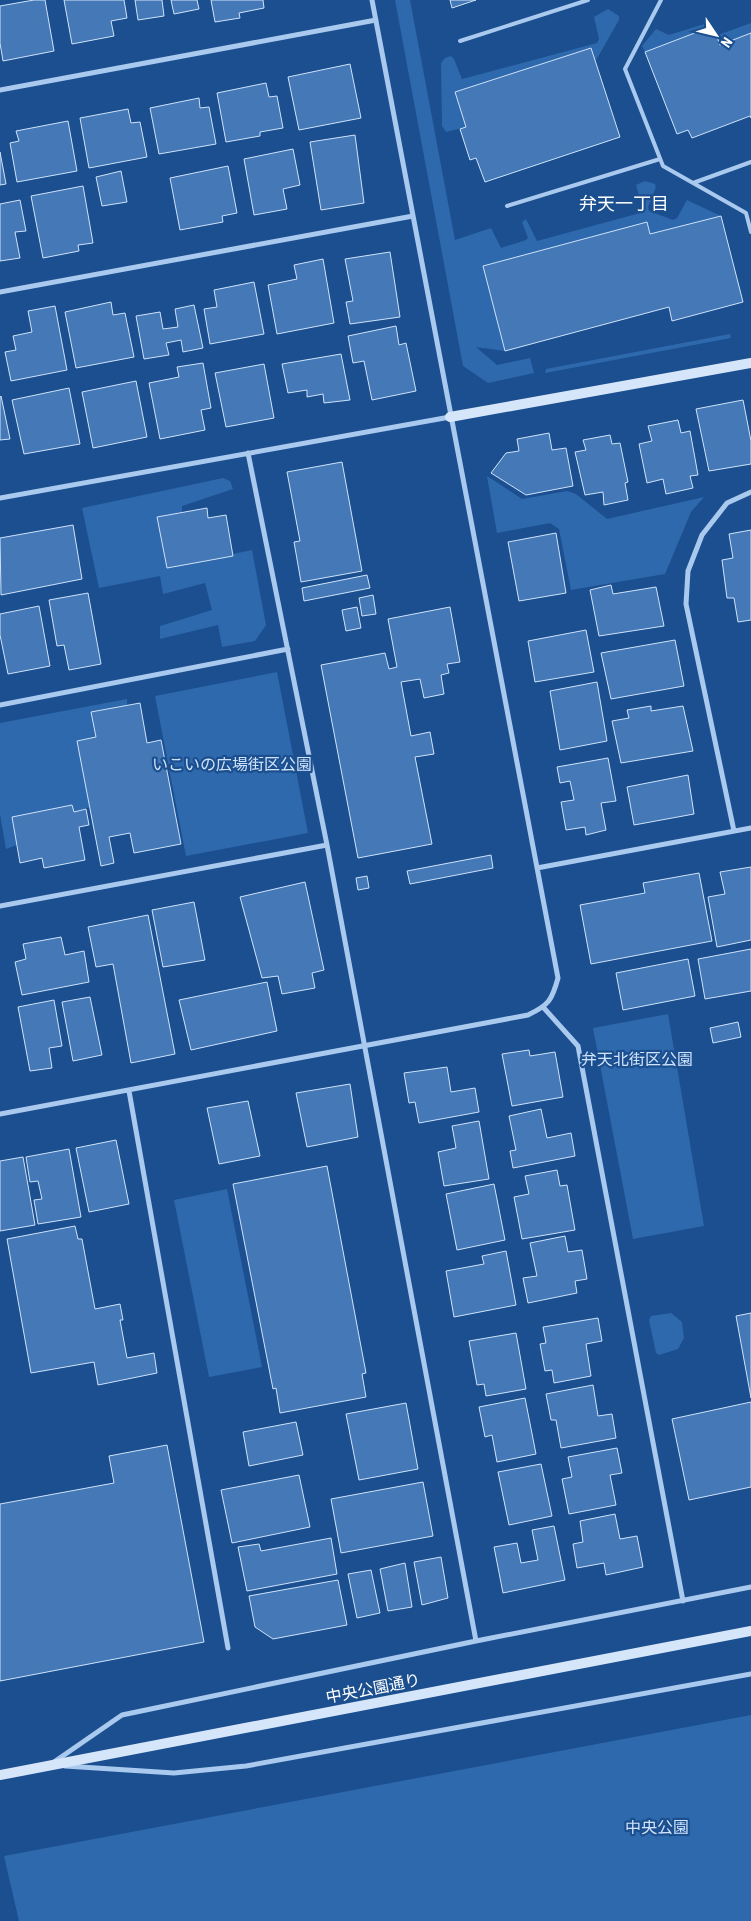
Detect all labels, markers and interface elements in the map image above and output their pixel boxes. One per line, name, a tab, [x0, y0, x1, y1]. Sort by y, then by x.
north arrow	[691, 10, 741, 60]
text: N	[718, 34, 736, 51]
district label: 弁天一丁目	[579, 193, 669, 214]
park label: いこいの広場街区公園	[152, 755, 312, 774]
park label: 弁天北街区公園	[581, 1050, 693, 1069]
street label: 中央公園通り	[324, 1670, 422, 1707]
park label: 中央公園	[625, 1818, 689, 1837]

